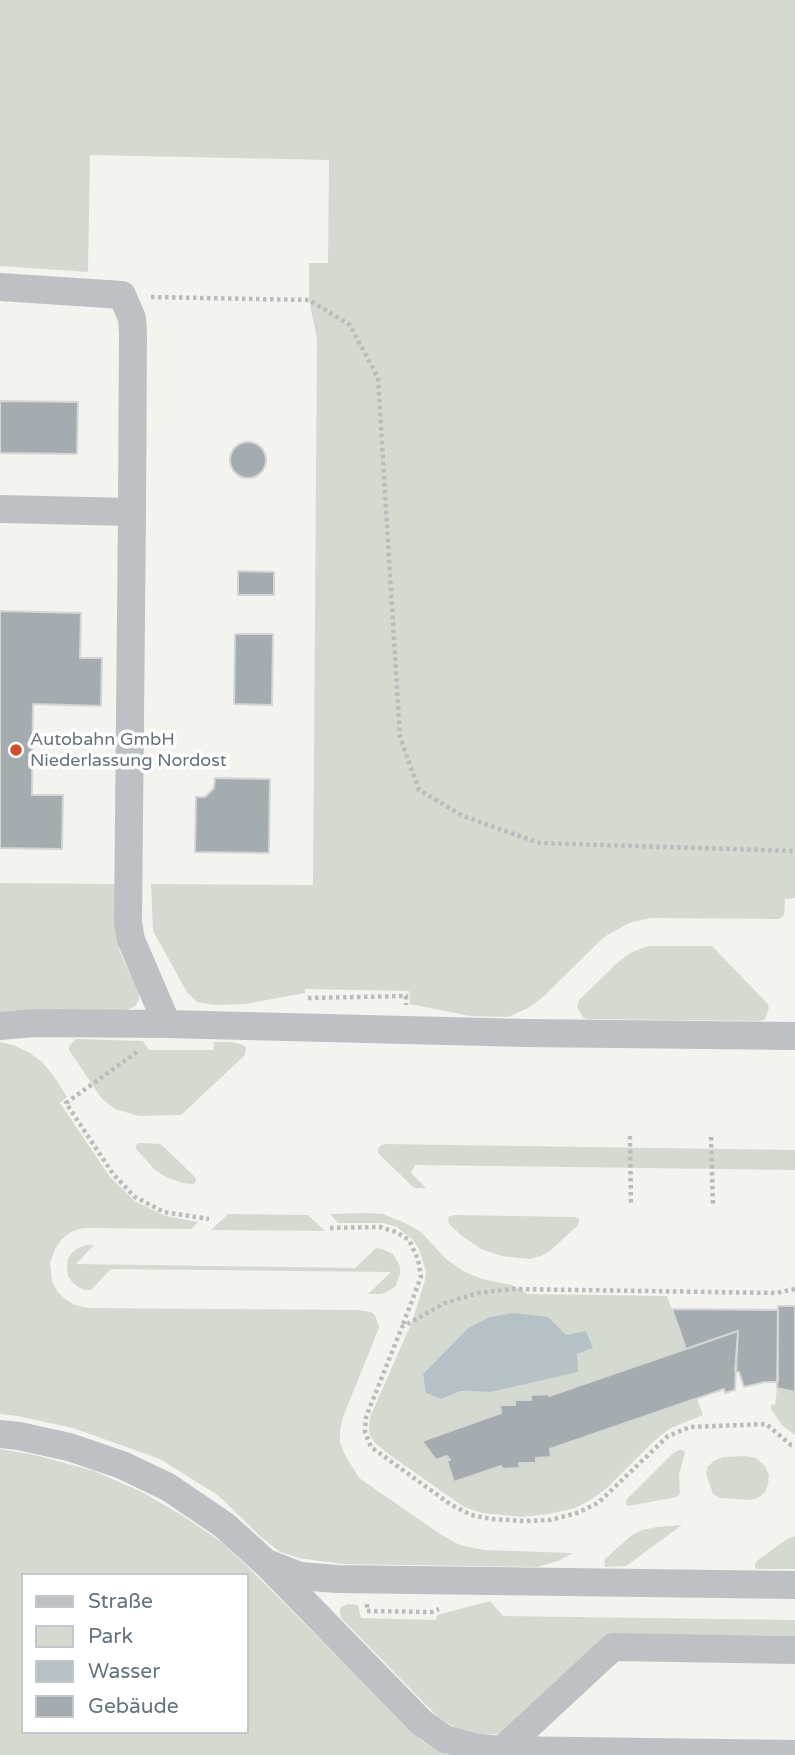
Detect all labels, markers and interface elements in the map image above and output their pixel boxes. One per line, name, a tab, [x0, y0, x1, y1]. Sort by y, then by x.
place label: Autobahn GmbH Niederlassung Nordost	[30, 729, 227, 772]
marker: Autobahn GmbH Niederlassung Nordost	[8, 742, 24, 758]
legend	[21, 1573, 248, 1734]
text: Straße	[88, 1589, 153, 1614]
text: Park	[88, 1624, 133, 1649]
text: Wasser	[88, 1659, 160, 1684]
text: Gebäude	[88, 1694, 179, 1719]

